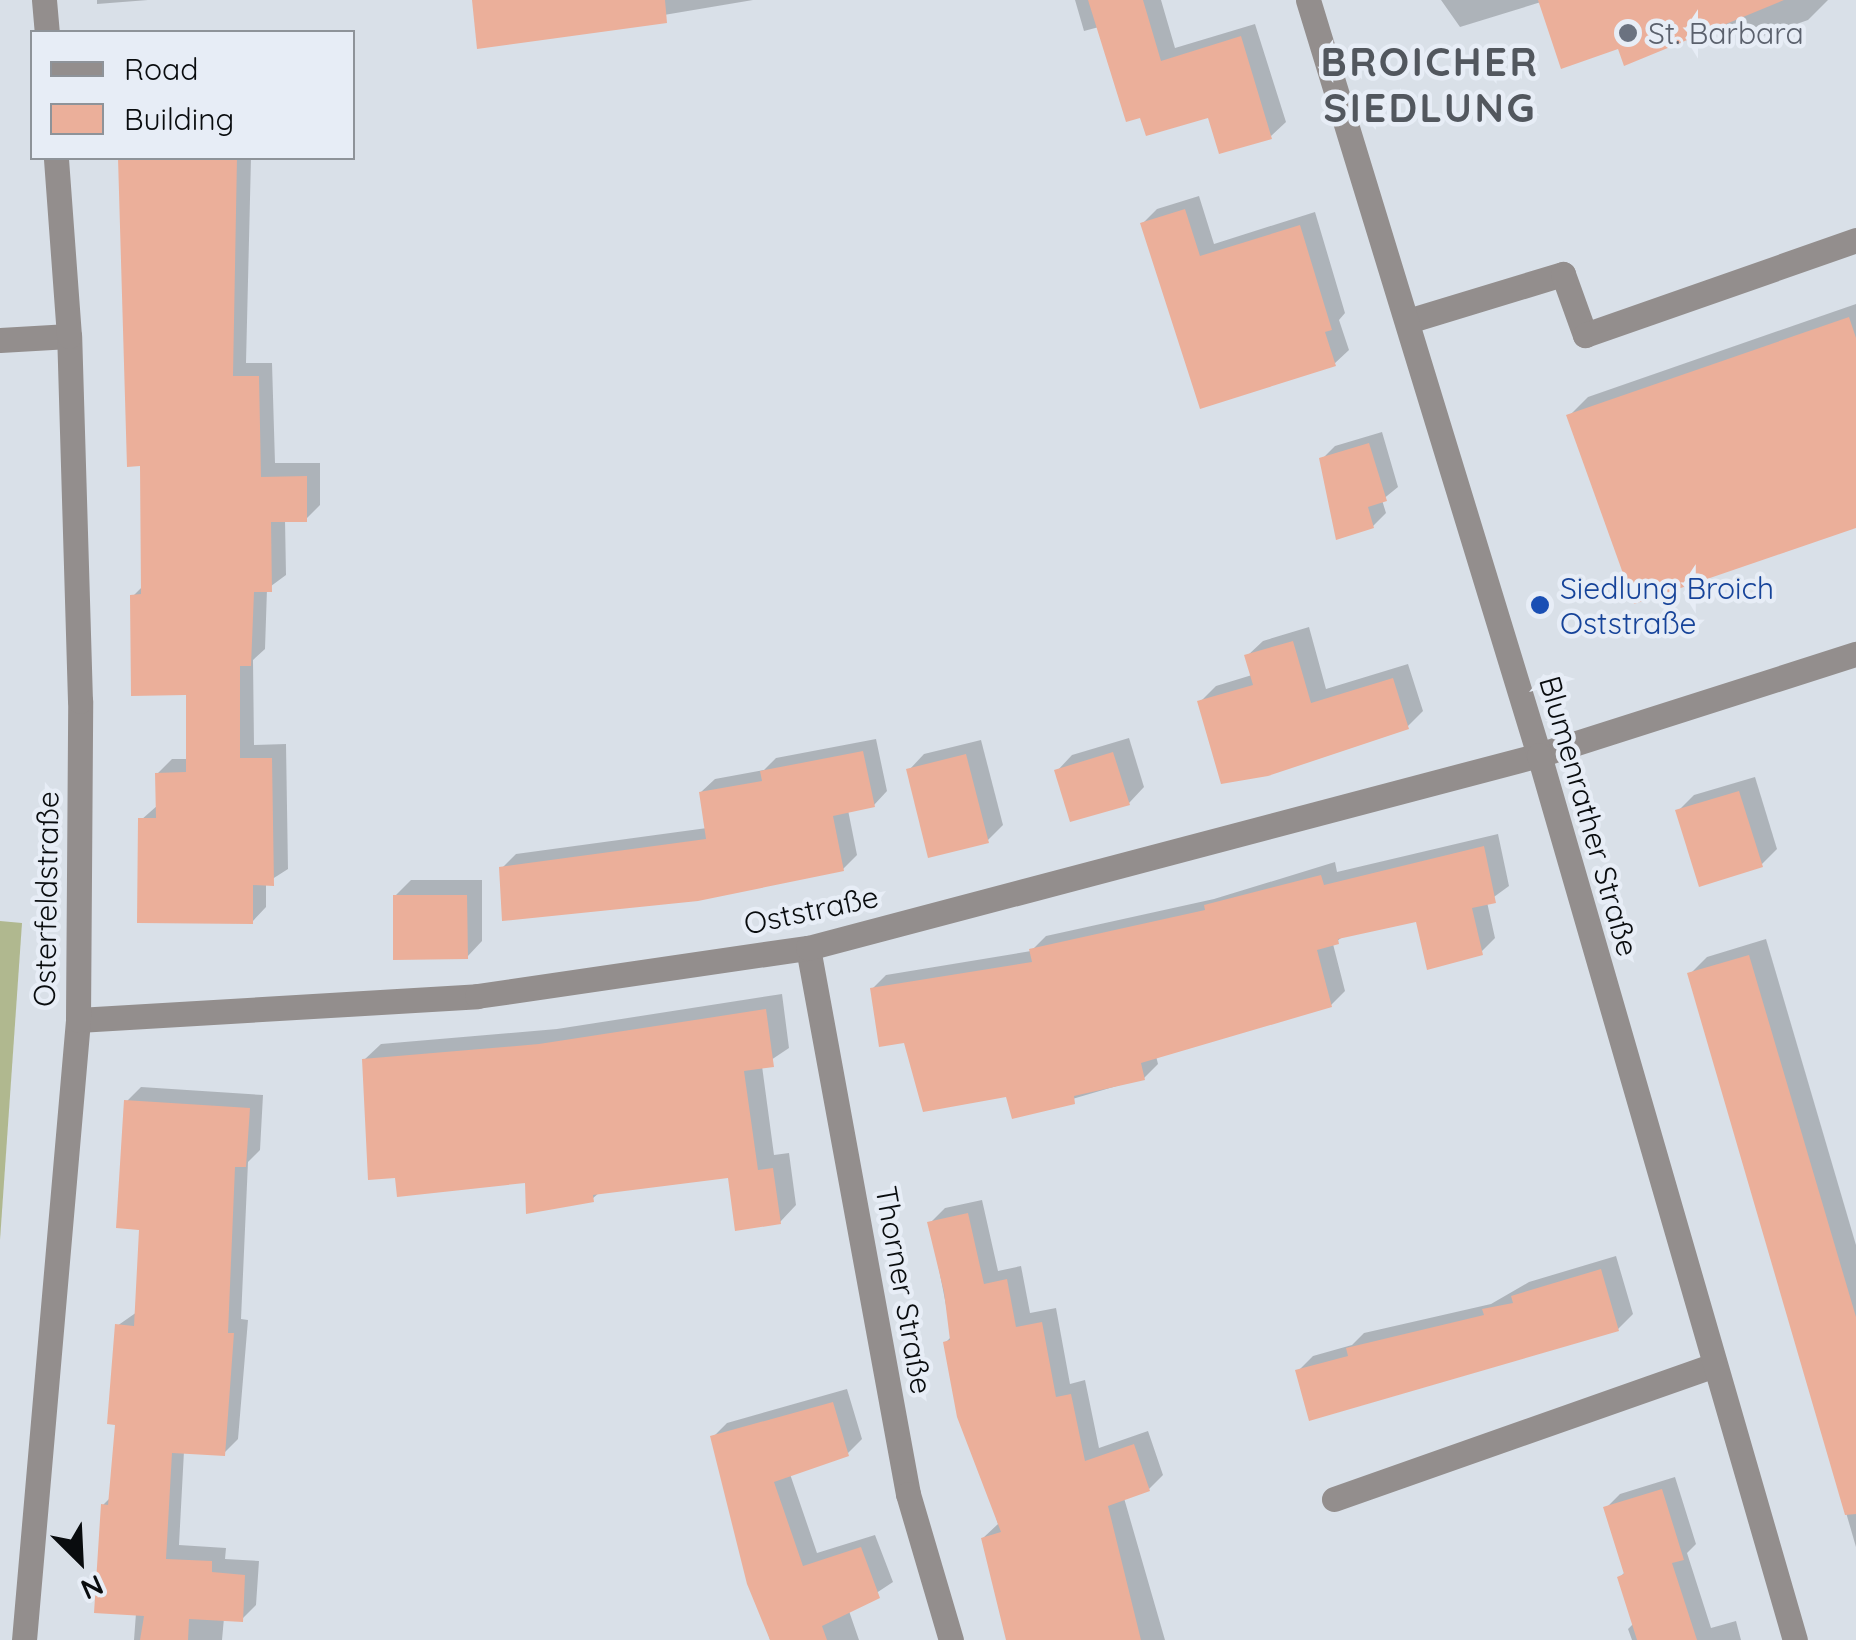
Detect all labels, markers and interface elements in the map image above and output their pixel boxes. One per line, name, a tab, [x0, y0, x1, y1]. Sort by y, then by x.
place label: St. Barbara	[1648, 15, 1804, 51]
marker: St. Barbara	[1617, 22, 1639, 44]
legend	[30, 30, 355, 160]
district label: BROICHER SIEDLUNG	[1321, 37, 1539, 131]
text: Road	[124, 50, 198, 88]
text: Building	[124, 100, 234, 138]
place label: Siedlung Broich Oststraße	[1560, 570, 1774, 640]
marker: Siedlung Broich Oststraße	[1529, 594, 1551, 616]
street label: Blumenrather Straße	[1532, 672, 1646, 960]
street label: Osterfeldstraße	[26, 791, 66, 1007]
street label: Oststraße	[740, 878, 882, 942]
street label: Thorner Straße	[868, 1183, 940, 1397]
north arrow	[30, 1510, 130, 1610]
text: N	[76, 1568, 109, 1608]

